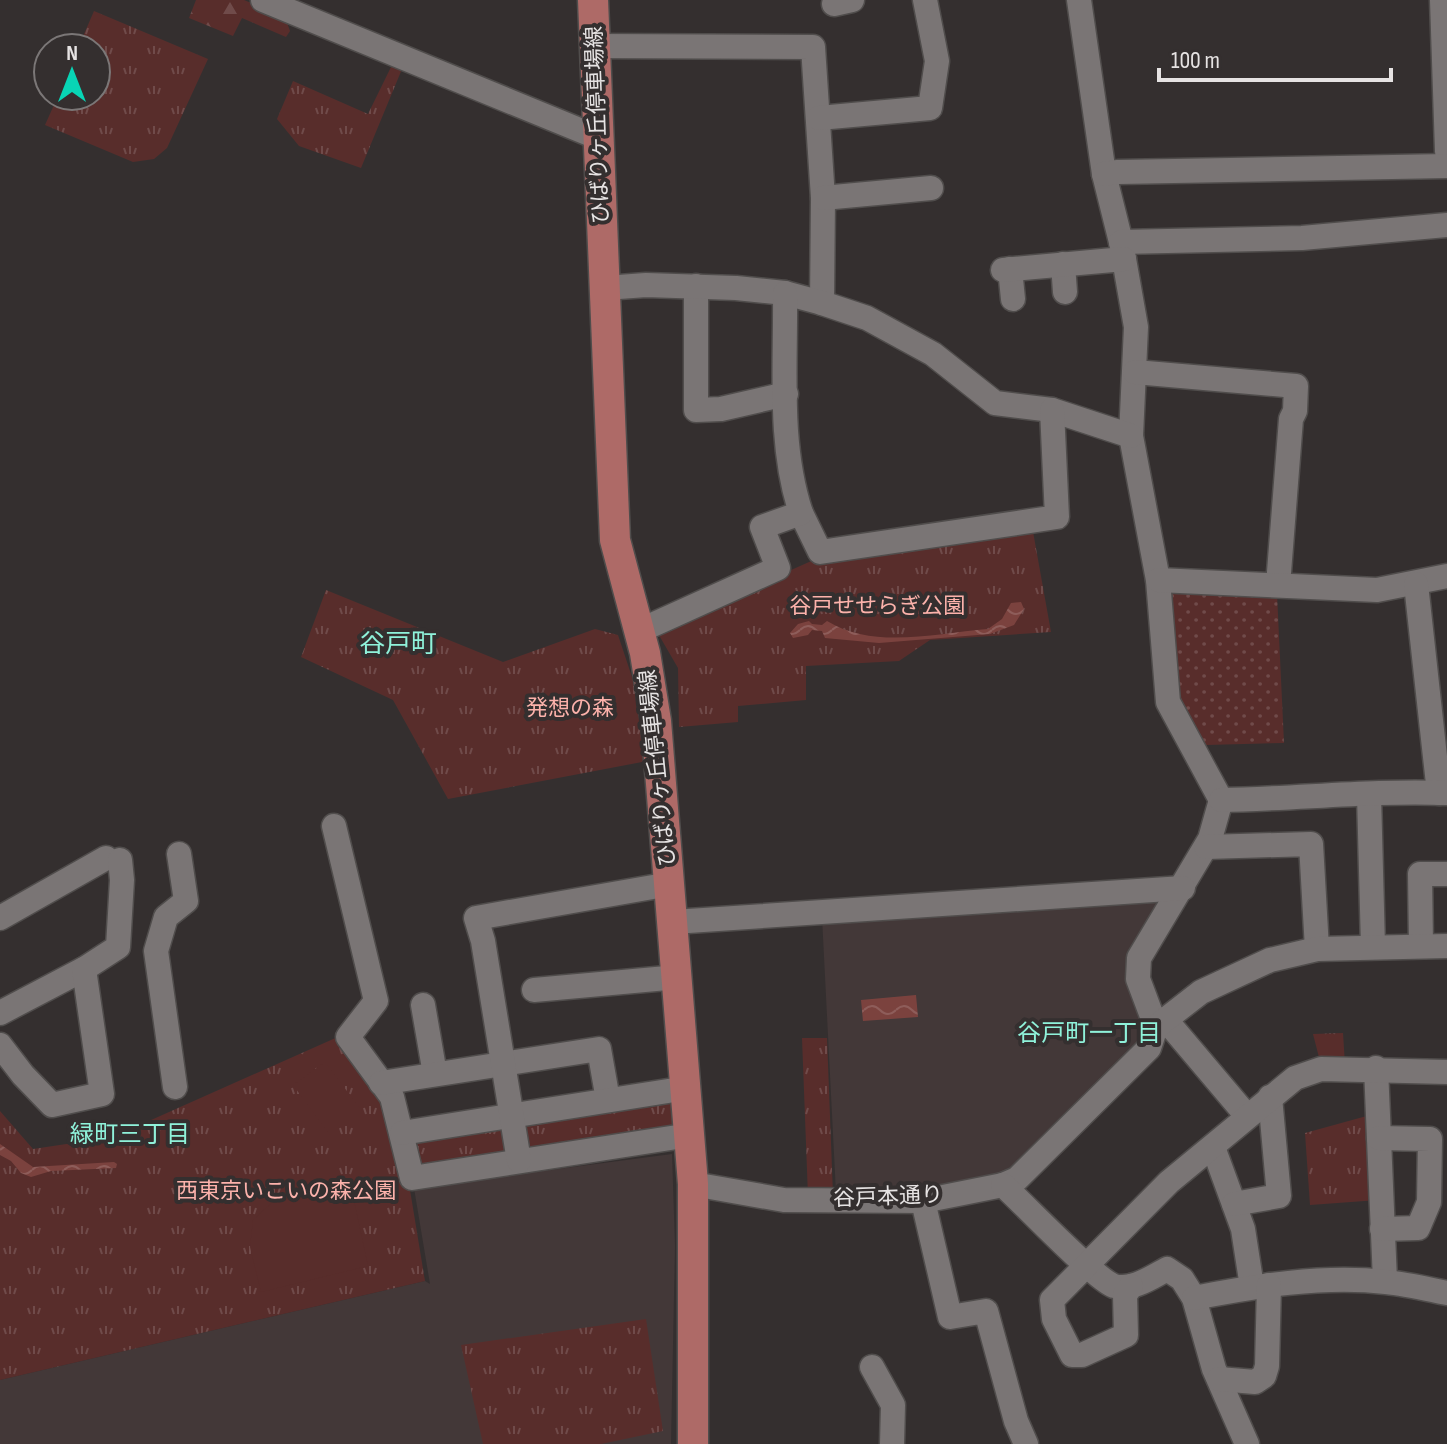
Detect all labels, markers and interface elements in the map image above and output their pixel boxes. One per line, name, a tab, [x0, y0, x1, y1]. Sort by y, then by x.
street label: ひばりヶ丘停車場線	[581, 26, 615, 224]
north arrow	[32, 32, 112, 112]
scale bar	[1159, 32, 1391, 82]
text: N	[66, 40, 78, 67]
text: 100 m	[1171, 46, 1220, 75]
park label: 谷戸せせらぎ公園	[789, 593, 965, 620]
district label: 谷戸町	[359, 629, 437, 660]
street label: ひばりヶ丘停車場線	[634, 668, 682, 868]
park label: 発想の森	[526, 695, 614, 722]
district label: 谷戸町一丁目	[1017, 1019, 1161, 1048]
district label: 緑町三丁目	[70, 1120, 190, 1149]
park label: 西東京いこいの森公園	[176, 1178, 396, 1205]
street label: 谷戸本通り	[833, 1182, 943, 1212]

